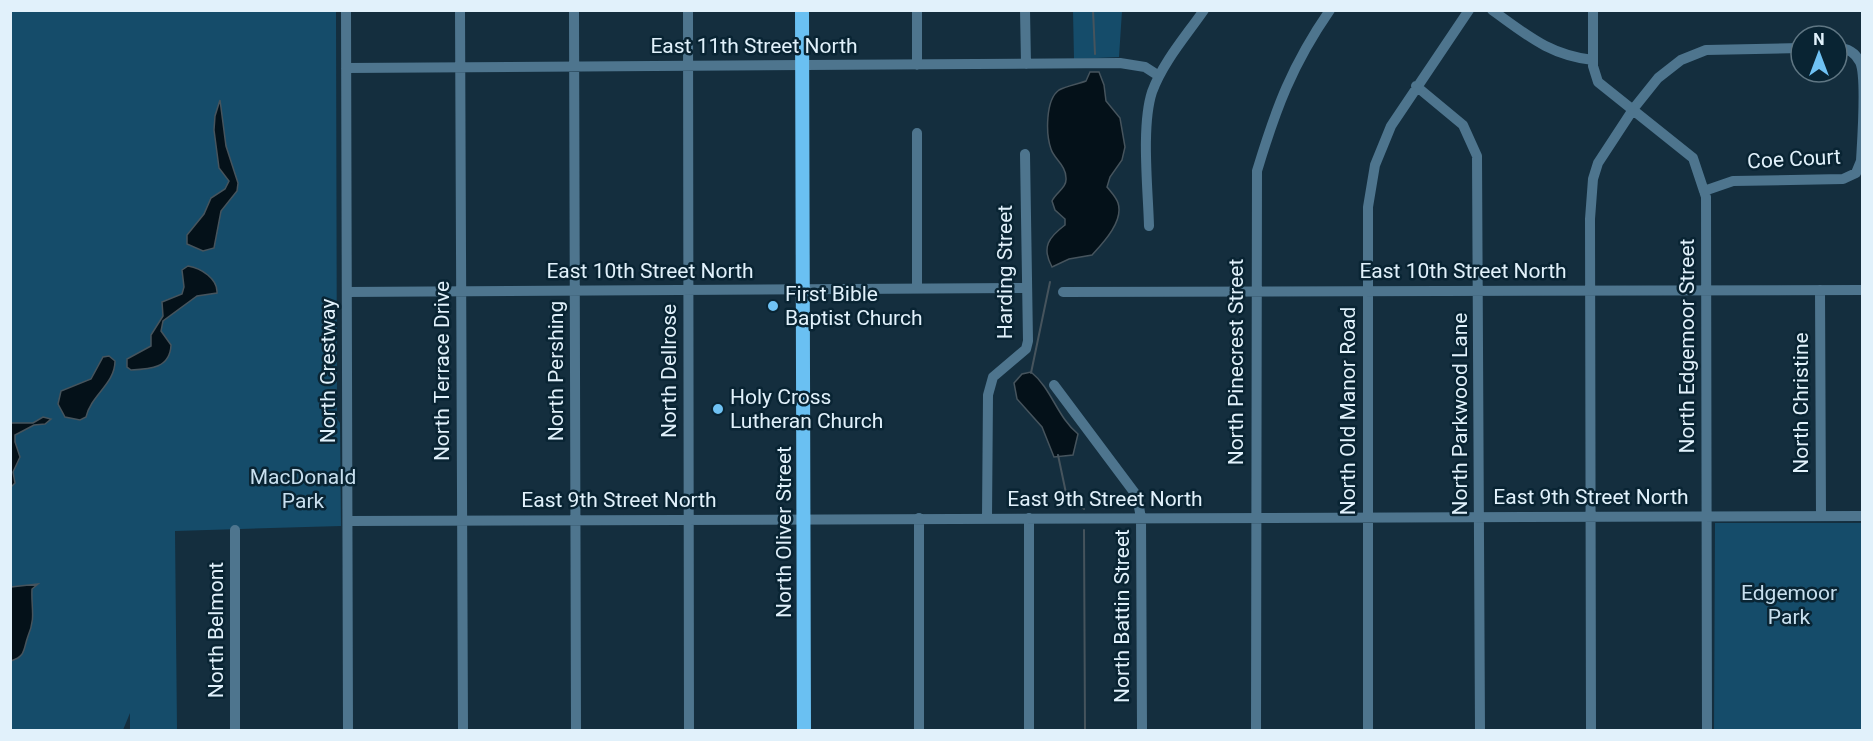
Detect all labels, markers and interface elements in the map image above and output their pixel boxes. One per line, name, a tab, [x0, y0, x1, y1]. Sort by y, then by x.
north arrow	[1789, 24, 1849, 84]
text: N	[1813, 30, 1825, 49]
street label: East 11th Street North	[650, 34, 858, 58]
street label: Coe Court	[1747, 145, 1842, 173]
street label: Harding Street	[993, 205, 1017, 339]
street label: North Edgemoor Street	[1675, 238, 1699, 453]
street label: East 10th Street North	[546, 259, 754, 283]
street label: North Pinecrest Street	[1224, 259, 1248, 465]
street label: East 10th Street North	[1359, 259, 1567, 283]
street label: North Terrace Drive	[430, 281, 454, 461]
place label: First Bible Baptist Church	[785, 282, 922, 330]
street label: North Crestway	[316, 299, 340, 443]
marker: First Bible Baptist Church	[766, 299, 780, 313]
street label: North Pershing	[544, 301, 568, 441]
street label: North Dellrose	[657, 304, 681, 438]
street label: North Old Manor Road	[1336, 307, 1360, 515]
street label: North Parkwood Lane	[1448, 313, 1472, 515]
street label: North Christine	[1789, 332, 1813, 474]
place label: Holy Cross Lutheran Church	[730, 385, 883, 433]
marker: Holy Cross Lutheran Church	[711, 402, 725, 416]
street label: North Oliver Street	[772, 446, 796, 618]
park label: MacDonald Park	[250, 465, 356, 513]
street label: East 9th Street North	[1493, 485, 1689, 509]
street label: East 9th Street North	[1007, 487, 1203, 511]
street label: East 9th Street North	[521, 488, 717, 512]
street label: North Battin Street	[1110, 529, 1134, 703]
street label: North Belmont	[204, 562, 228, 698]
park label: Edgemoor Park	[1741, 581, 1837, 629]

